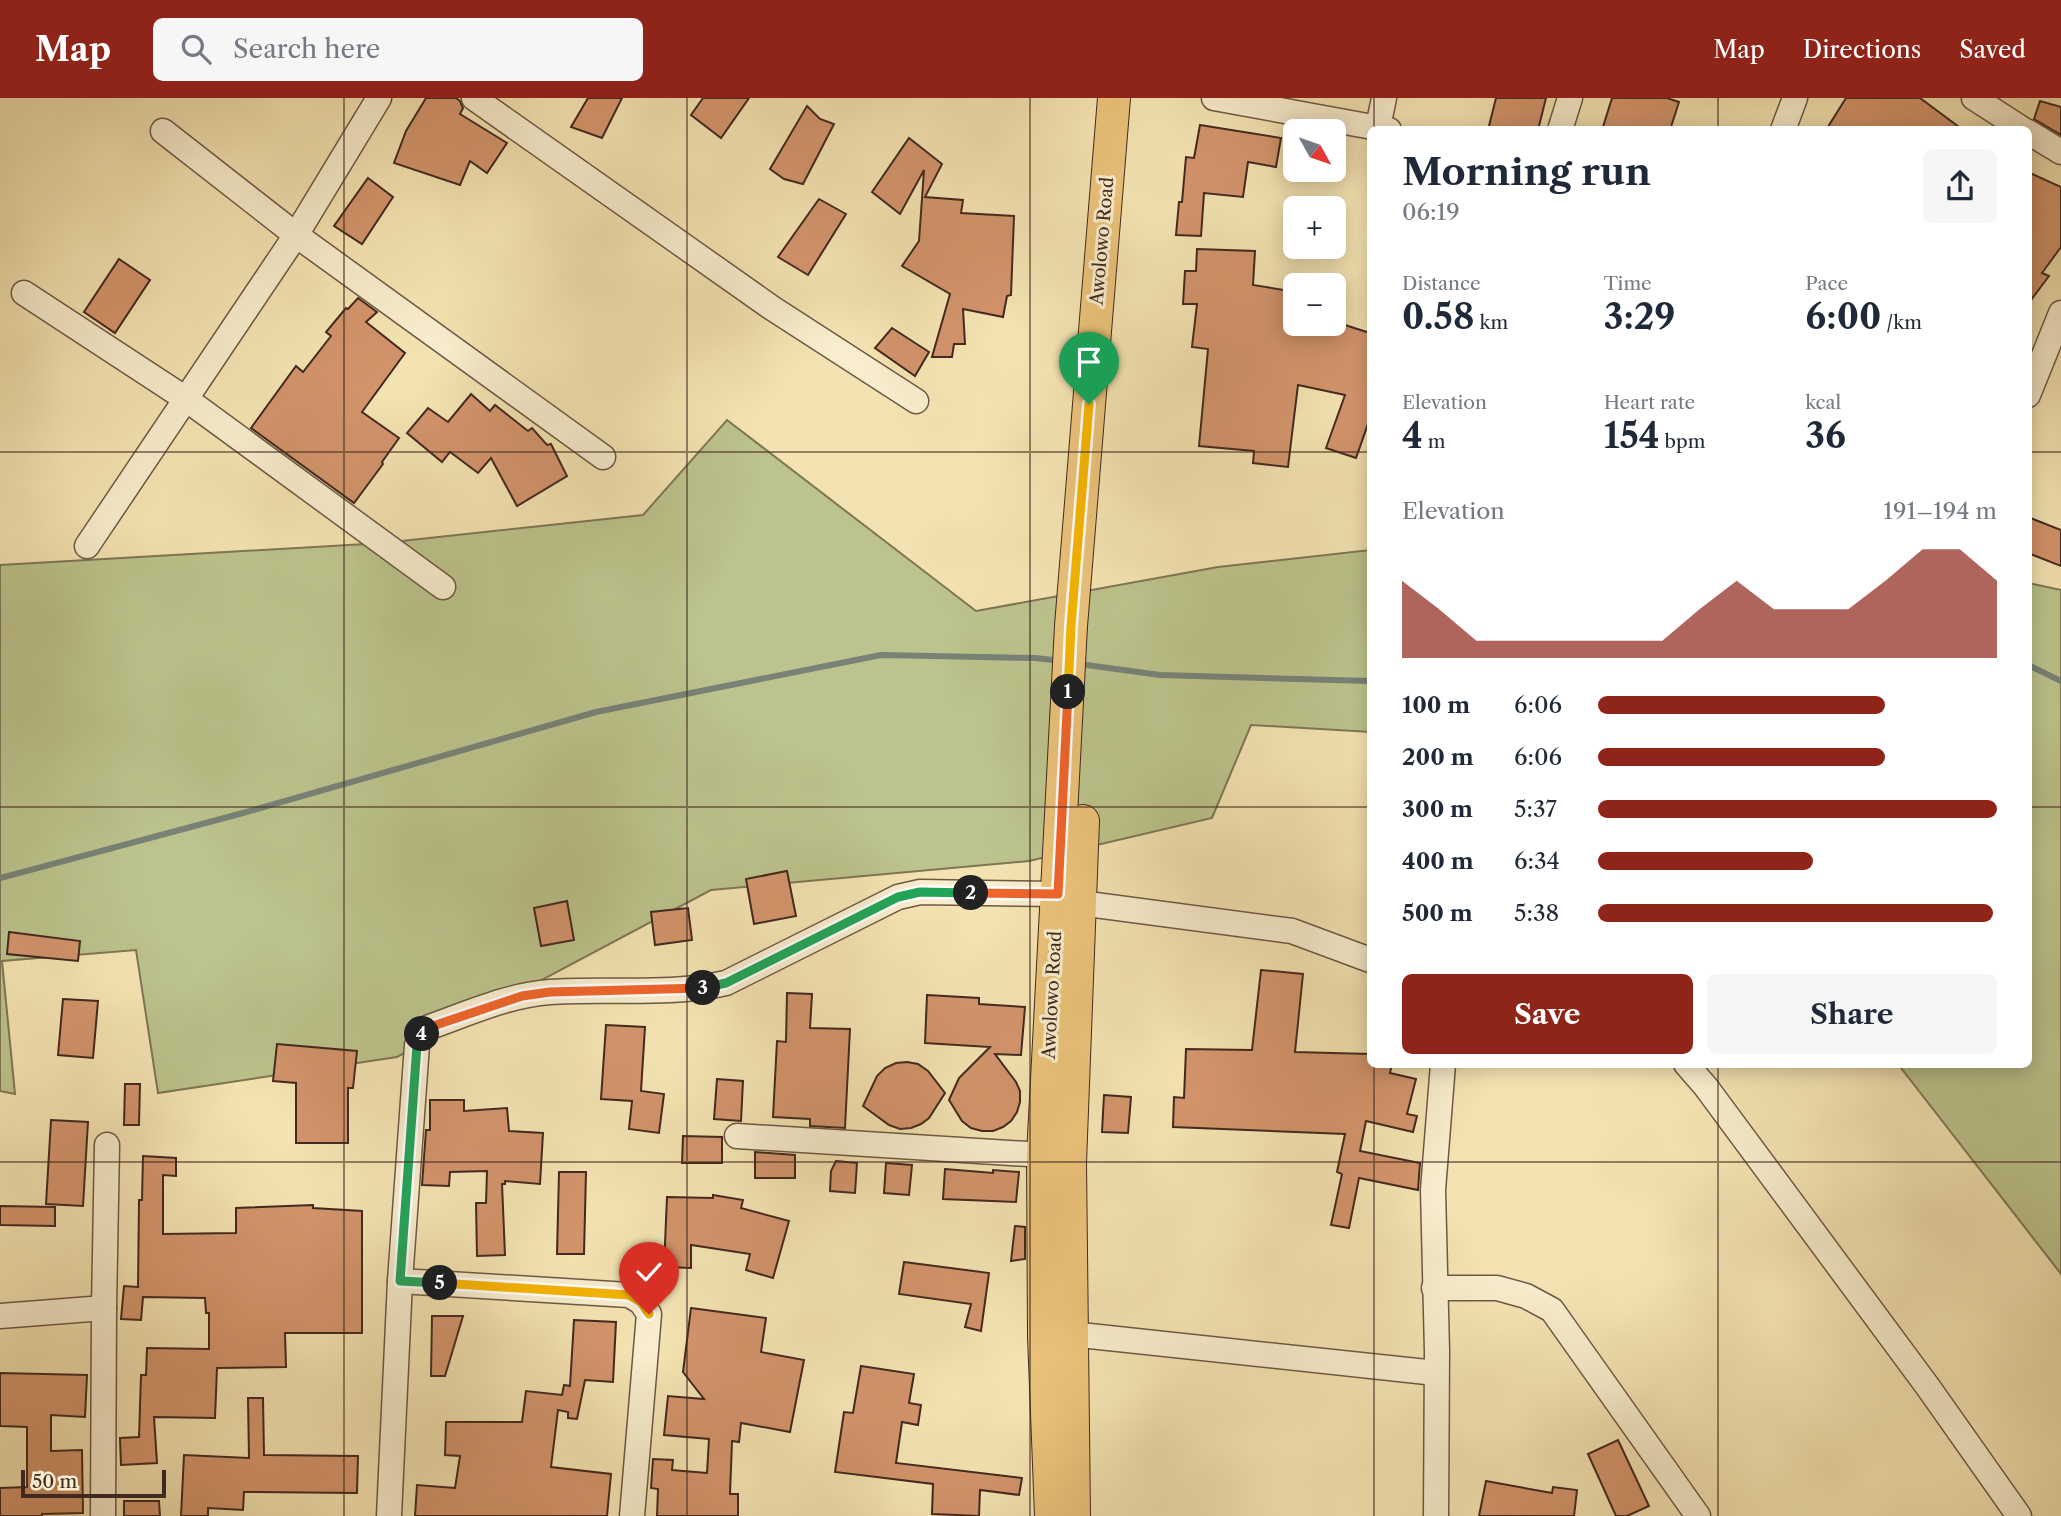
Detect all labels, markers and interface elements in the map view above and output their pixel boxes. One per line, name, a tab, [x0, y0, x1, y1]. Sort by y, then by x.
search box	[153, 18, 643, 81]
text: Map	[35, 29, 111, 70]
icon: search	[177, 30, 215, 68]
text: Search here	[233, 33, 380, 65]
text: Map	[1713, 35, 1765, 64]
text: Directions	[1803, 35, 1921, 64]
text: Saved	[1959, 35, 2026, 64]
north arrow	[1283, 119, 1346, 182]
map controls	[1283, 119, 1346, 336]
text: Morning run	[1402, 148, 1651, 195]
button: share	[1923, 149, 1997, 223]
street label: Awolowo Road	[1085, 176, 1119, 307]
button: +	[1283, 196, 1346, 259]
text: 06:19	[1402, 198, 1460, 226]
text: Distance	[1402, 272, 1481, 295]
text: Time	[1604, 272, 1652, 295]
text: Pace	[1805, 272, 1848, 295]
button: −	[1283, 273, 1346, 336]
text: 0.58	[1402, 295, 1474, 338]
text: 3:29	[1604, 295, 1675, 338]
text: 6:00	[1805, 295, 1881, 338]
text: km	[1474, 311, 1508, 334]
text: /km	[1881, 311, 1922, 334]
pin	[1059, 332, 1119, 404]
icon: arrive	[1070, 343, 1108, 381]
text: Elevation	[1402, 391, 1487, 414]
text: Heart rate	[1604, 391, 1695, 414]
text: kcal	[1805, 391, 1841, 414]
text: 4	[1402, 414, 1423, 457]
text: 154	[1604, 414, 1659, 457]
text: 36	[1805, 414, 1846, 457]
text: m	[1423, 430, 1446, 453]
text: bpm	[1659, 430, 1705, 453]
text: Elevation	[1402, 497, 1505, 525]
text: 191–194 m	[1883, 497, 1997, 525]
pin: 1	[1050, 674, 1086, 710]
text: 1	[1063, 680, 1072, 703]
text: 100 m	[1402, 691, 1470, 719]
text: 6:06	[1514, 691, 1562, 719]
text: 200 m	[1402, 743, 1474, 771]
text: 6:06	[1514, 743, 1562, 771]
text: 300 m	[1402, 795, 1473, 823]
text: 5:37	[1514, 795, 1557, 823]
text: 400 m	[1402, 847, 1474, 875]
text: 6:34	[1514, 847, 1560, 875]
pin: 2	[954, 876, 988, 910]
text: 2	[965, 881, 976, 904]
text: 500 m	[1402, 899, 1473, 927]
text: 5:38	[1514, 899, 1559, 927]
street label: Awolowo Road	[1038, 930, 1066, 1061]
pin: 3	[686, 970, 720, 1006]
button: Save	[1402, 974, 1693, 1054]
button: Share	[1707, 974, 1997, 1054]
text: 3	[697, 976, 708, 999]
pin: 4	[404, 1016, 440, 1052]
text: 4	[416, 1022, 427, 1045]
pin	[619, 1242, 679, 1314]
icon: check	[630, 1253, 668, 1291]
pin: 5	[422, 1266, 458, 1300]
text: 5	[434, 1271, 445, 1294]
scale bar	[21, 1467, 166, 1499]
text: 50 m	[32, 1470, 77, 1493]

